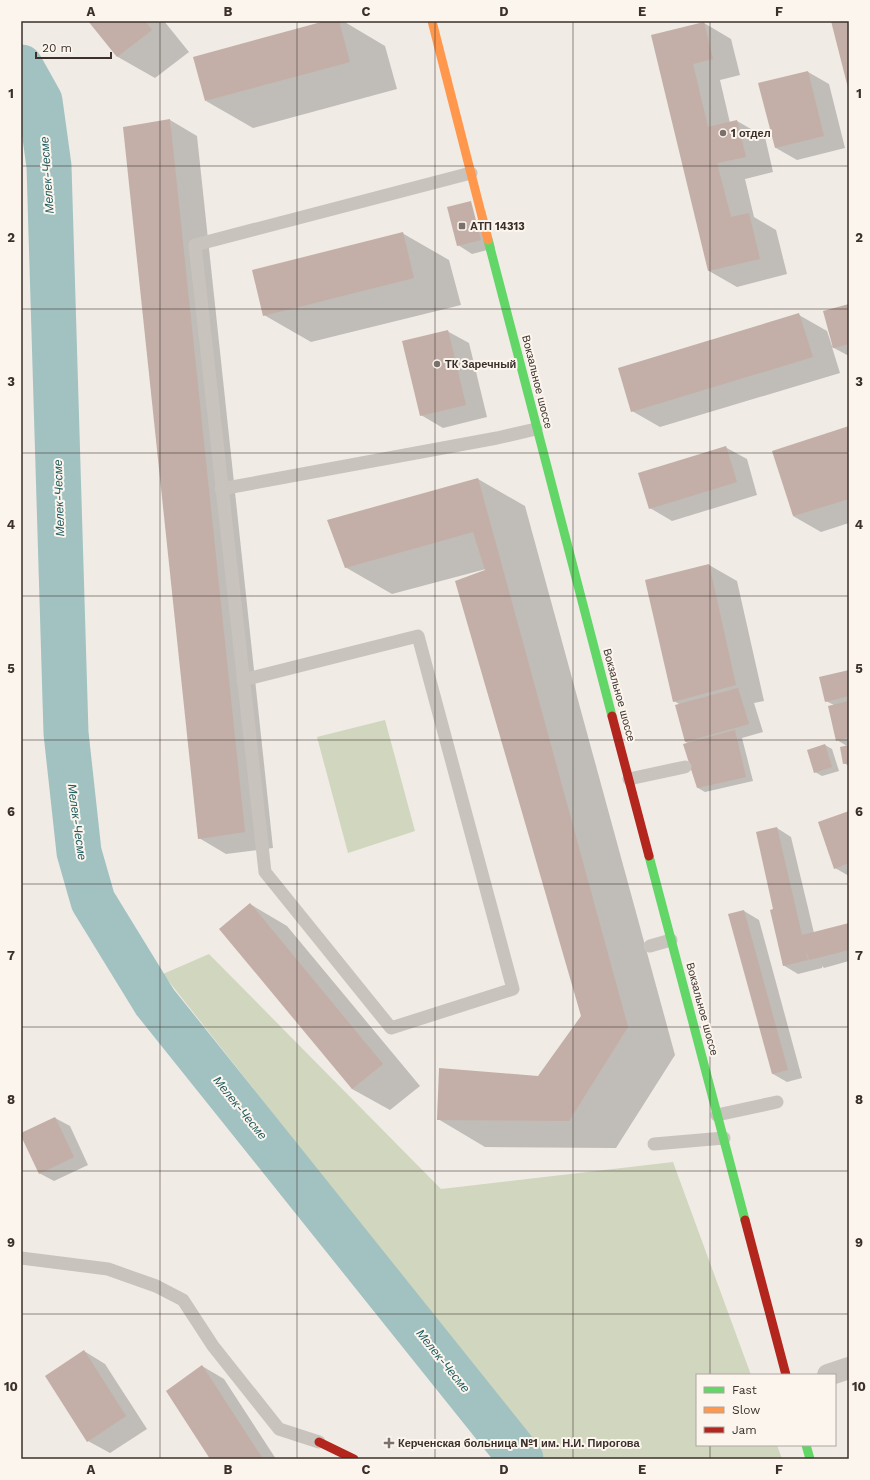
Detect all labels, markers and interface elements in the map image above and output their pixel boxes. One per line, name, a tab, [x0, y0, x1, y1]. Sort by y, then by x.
text: A	[87, 4, 96, 19]
text: B	[224, 4, 233, 19]
text: C	[362, 4, 371, 19]
text: D	[499, 4, 509, 19]
text: E	[638, 4, 646, 19]
text: F	[775, 4, 783, 19]
scale bar	[36, 34, 111, 60]
text: 20 m	[42, 41, 72, 55]
text: 1	[8, 86, 14, 101]
text: 1	[856, 86, 862, 101]
place label: 1 отдел	[731, 127, 771, 140]
marker: 1 отдел	[718, 128, 728, 138]
water label: Мелек-Чесме	[37, 136, 57, 214]
place label: АТП 14313	[470, 220, 525, 233]
marker: АТП 14313	[457, 221, 467, 231]
text: 2	[7, 230, 15, 245]
text: 2	[855, 230, 863, 245]
street label: Вокзальное шоссе	[519, 334, 555, 430]
place label: ТК Заречный	[445, 358, 516, 371]
marker: ТК Заречный	[432, 359, 442, 369]
text: 3	[7, 374, 15, 389]
text: 3	[855, 374, 863, 389]
water label: Мелек-Чесме	[51, 459, 67, 537]
text: 4	[7, 517, 16, 532]
text: 4	[855, 517, 864, 532]
street label: Вокзальное шоссе	[600, 647, 638, 743]
text: 5	[7, 661, 15, 676]
text: 5	[855, 661, 863, 676]
water label: Мелек-Чесме	[65, 783, 89, 861]
text: 6	[7, 804, 15, 819]
text: 6	[855, 804, 863, 819]
text: 7	[7, 948, 15, 963]
text: 7	[855, 948, 863, 963]
street label: Вокзальное шоссе	[683, 961, 721, 1057]
water label: Мелек-Чесме	[210, 1074, 270, 1143]
text: 8	[7, 1092, 15, 1107]
text: 8	[855, 1092, 863, 1107]
text: 9	[7, 1235, 15, 1250]
text: 9	[855, 1235, 863, 1250]
water label: Мелек-Чесме	[413, 1327, 473, 1396]
legend	[696, 1374, 836, 1446]
text: 10	[4, 1379, 18, 1394]
text: 10	[852, 1379, 866, 1394]
text: Fast	[732, 1383, 757, 1397]
text: Slow	[732, 1403, 760, 1417]
text: Jam	[732, 1423, 757, 1437]
marker: Керченская больница №1 им. Н.И. Пирогова	[383, 1437, 395, 1449]
place label: Керченская больница №1 им. Н.И. Пирогова	[398, 1437, 640, 1450]
text: A	[87, 1462, 96, 1477]
text: B	[224, 1462, 233, 1477]
text: C	[362, 1462, 371, 1477]
text: D	[499, 1462, 509, 1477]
text: E	[638, 1462, 646, 1477]
text: F	[775, 1462, 783, 1477]

